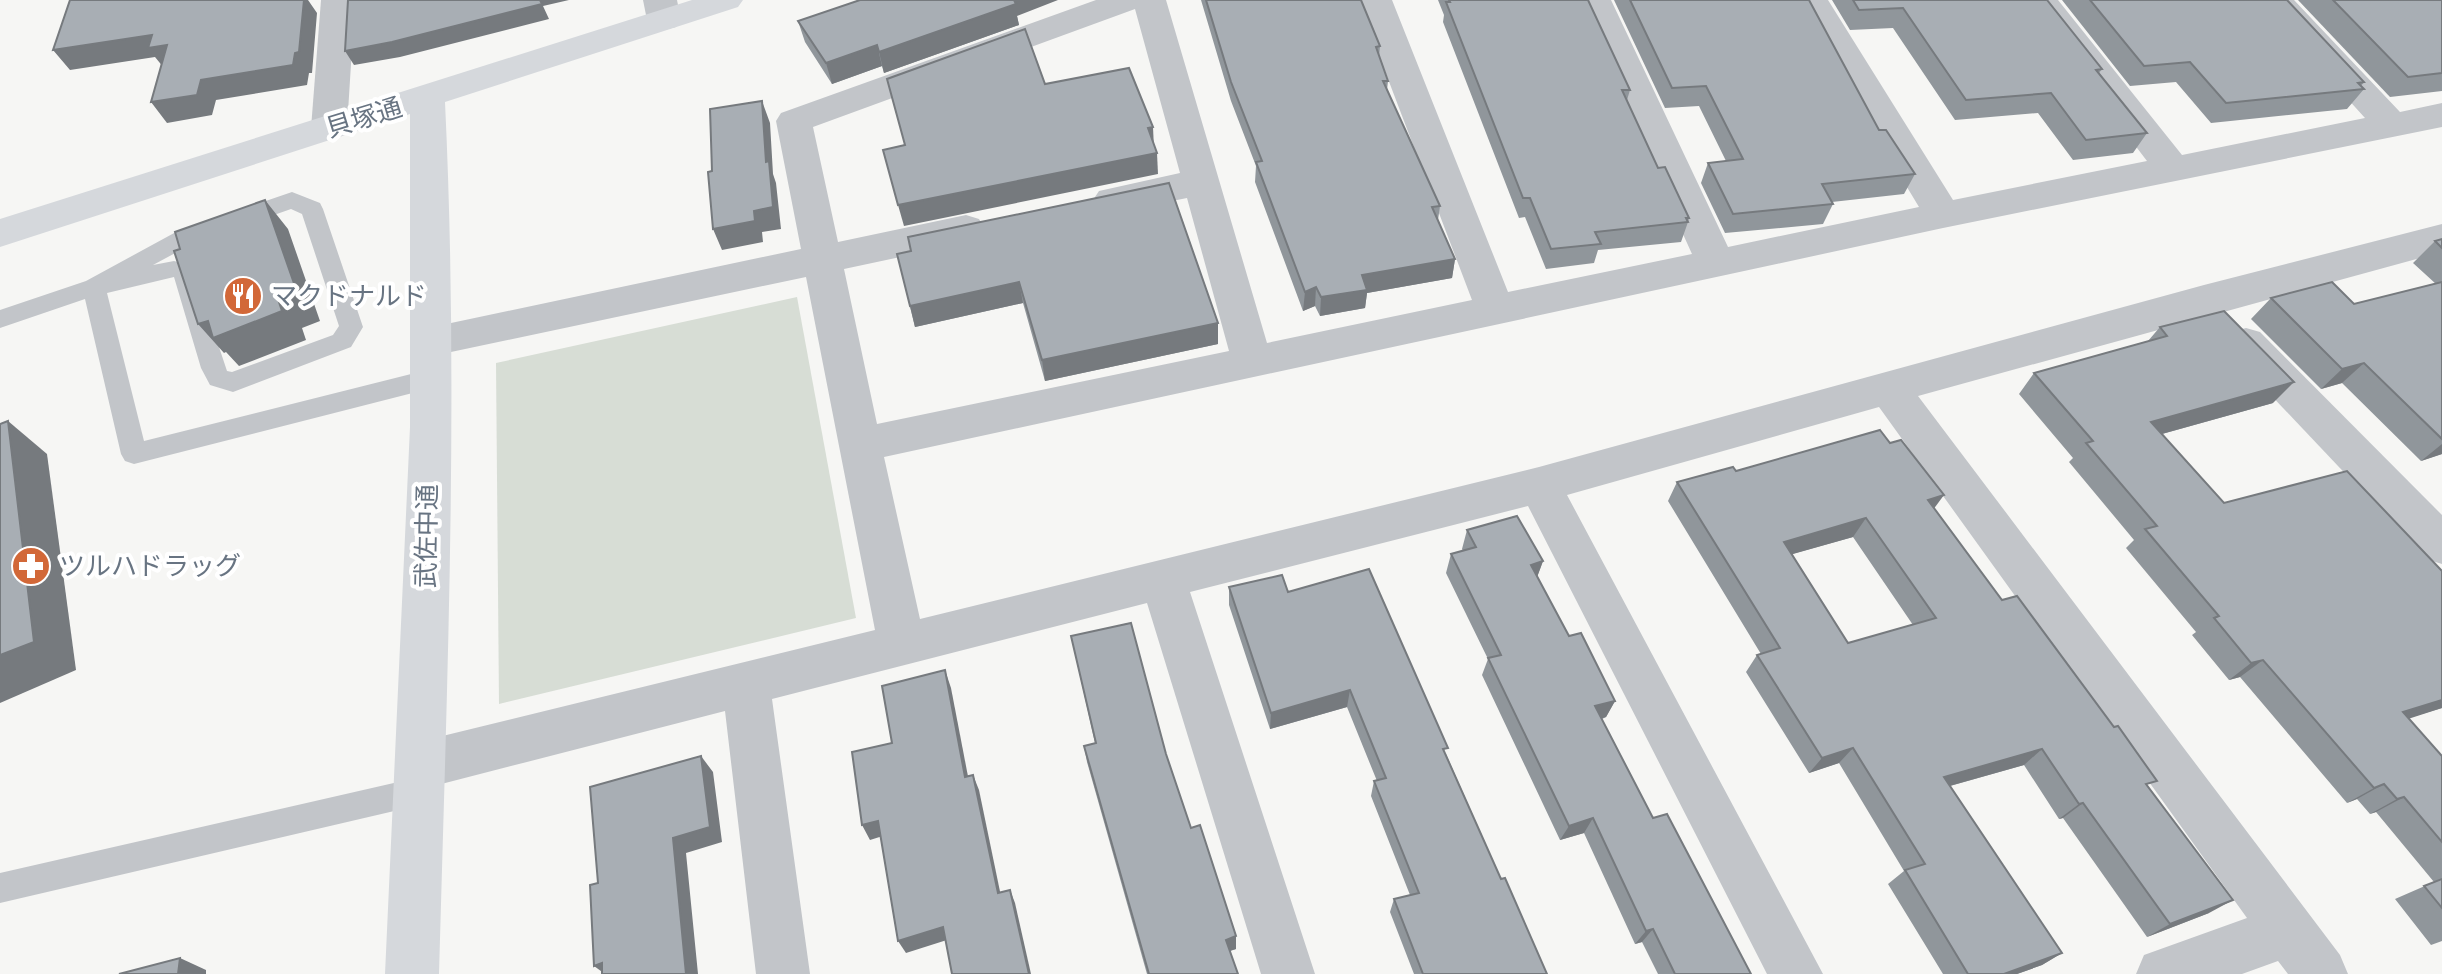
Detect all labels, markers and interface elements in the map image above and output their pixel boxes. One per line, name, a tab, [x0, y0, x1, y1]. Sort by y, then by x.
street label: 貝塚通	[322, 92, 406, 144]
restaurant icon: マクドナルド	[222, 275, 264, 317]
place label: マクドナルド	[271, 281, 427, 312]
street label: 武佐中通	[411, 484, 443, 588]
pharmacy icon: ツルハドラッグ	[10, 545, 52, 587]
place label: ツルハドラッグ	[59, 551, 241, 582]

